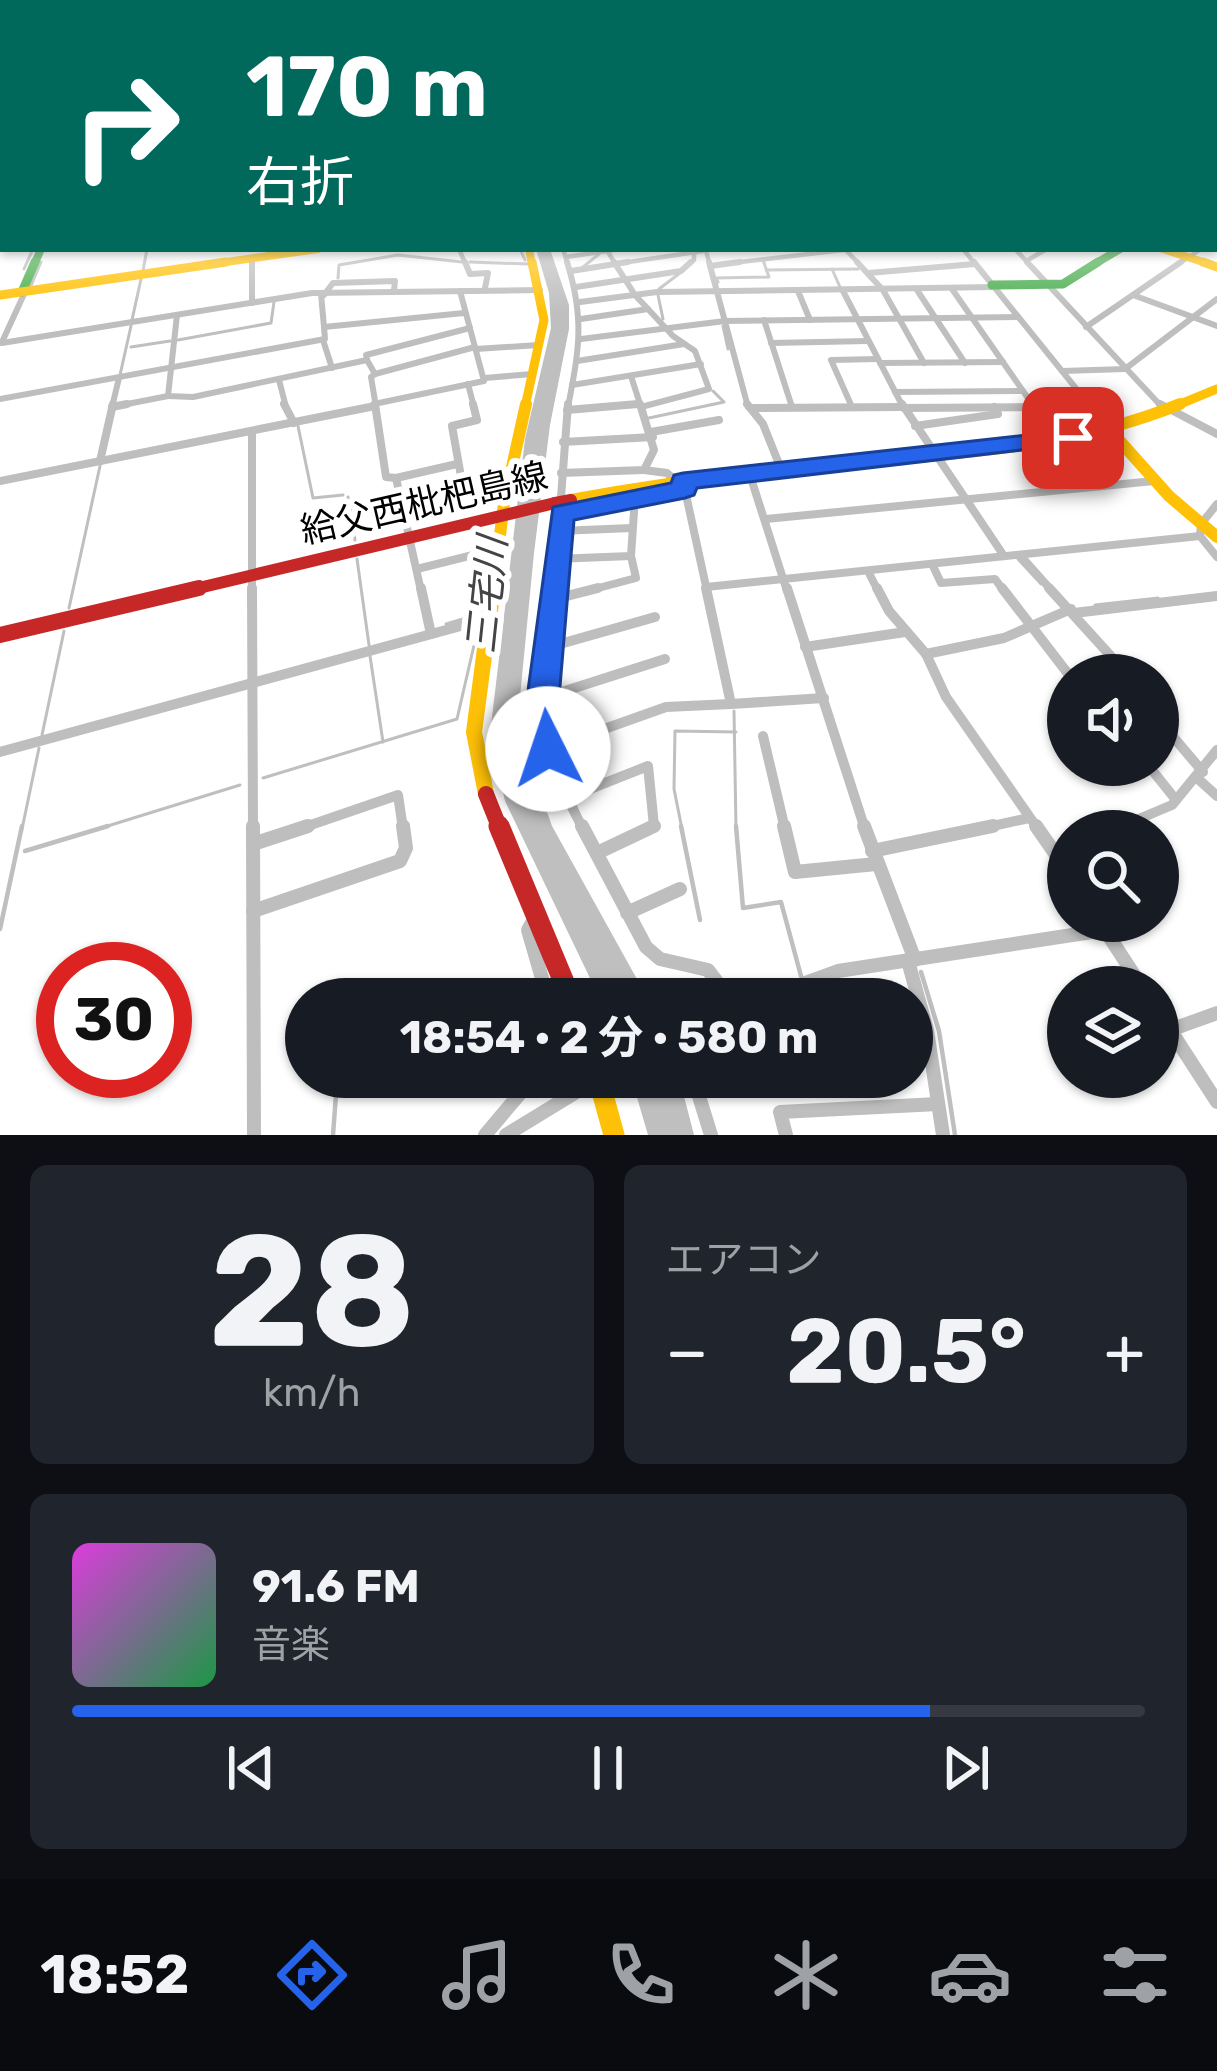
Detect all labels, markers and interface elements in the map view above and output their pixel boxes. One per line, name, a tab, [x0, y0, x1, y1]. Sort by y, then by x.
text: 170 m	[246, 37, 488, 137]
icon: right	[48, 48, 204, 204]
text: 右折	[246, 151, 354, 215]
pin	[1022, 387, 1124, 489]
icon: arrive	[1040, 405, 1106, 471]
street label: 給父西枇杷島線	[296, 454, 552, 552]
water label: 三宅川	[458, 530, 516, 656]
map controls	[1047, 654, 1179, 1098]
button: sound	[1047, 654, 1179, 786]
position arrow	[485, 686, 611, 812]
button: search	[1047, 810, 1179, 942]
speed limit sign: 30	[36, 942, 192, 1098]
button: layers	[1047, 966, 1179, 1098]
text: 18:54 · 2 分 · 580 m	[400, 1011, 818, 1064]
text: 28	[208, 1199, 415, 1384]
text: エアコン	[666, 1237, 822, 1283]
text: 20.5°	[786, 1298, 1026, 1405]
text: −	[666, 1312, 708, 1391]
text: +	[1104, 1312, 1145, 1391]
text: km/h	[263, 1370, 360, 1416]
text: 91.6 FM	[252, 1560, 420, 1613]
text: 音楽	[252, 1622, 330, 1668]
icon: previous	[218, 1735, 284, 1801]
icon: pause	[575, 1735, 641, 1801]
icon: next	[933, 1735, 999, 1801]
icon: directions	[270, 1933, 354, 2017]
icon: music	[435, 1933, 519, 2017]
icon: phone	[599, 1933, 683, 2017]
icon: climate	[764, 1933, 848, 2017]
icon: car	[928, 1933, 1012, 2017]
icon: filters	[1093, 1933, 1177, 2017]
text: 18:52	[40, 1943, 189, 2007]

